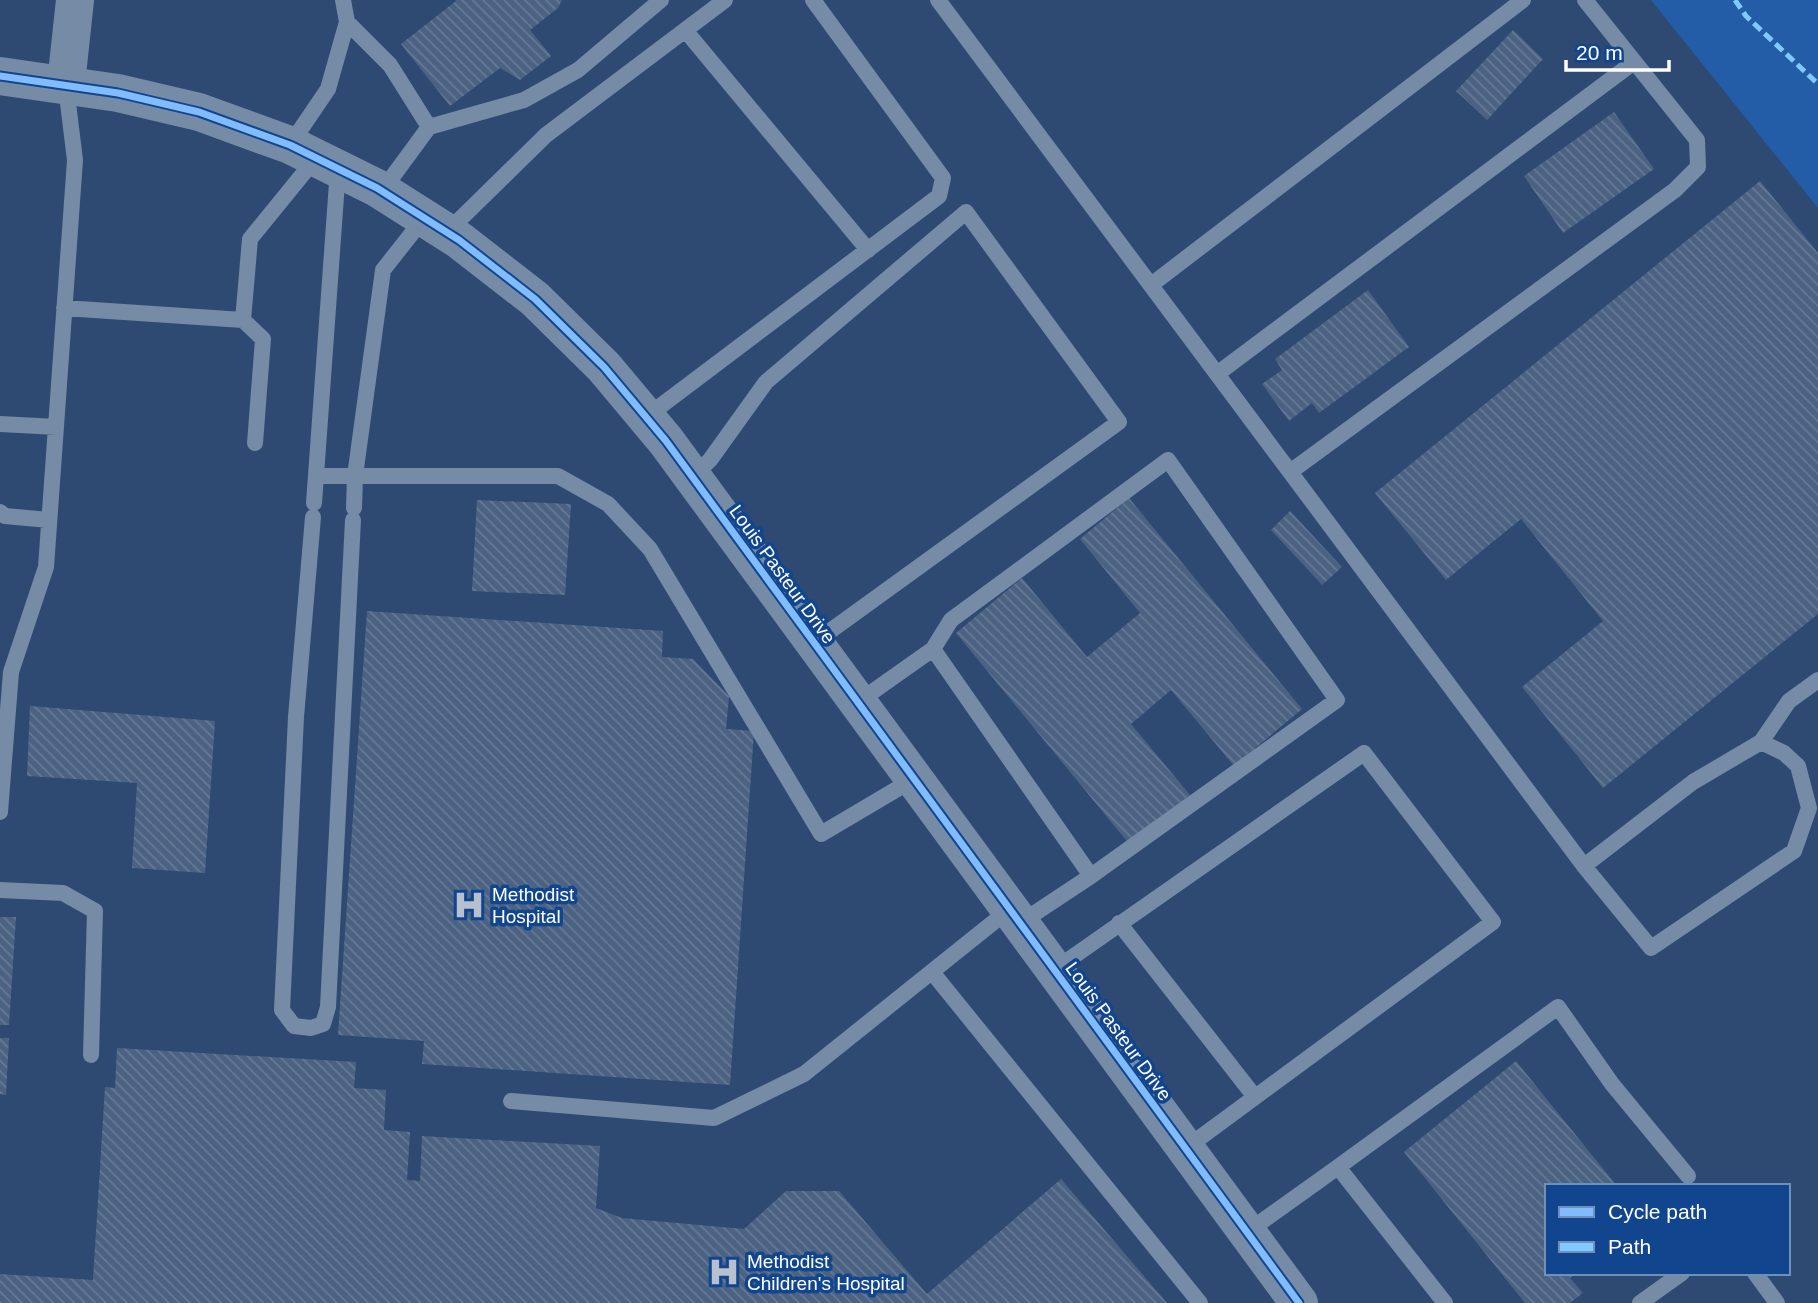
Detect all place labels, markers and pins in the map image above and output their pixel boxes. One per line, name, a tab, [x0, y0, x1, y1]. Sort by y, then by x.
place label: Methodist Hospital	[492, 884, 575, 927]
hospital icon: Methodist Hospital	[452, 888, 486, 922]
place label: Methodist Children's Hospital	[747, 1251, 905, 1294]
hospital icon: Methodist Children's Hospital	[707, 1255, 741, 1289]

